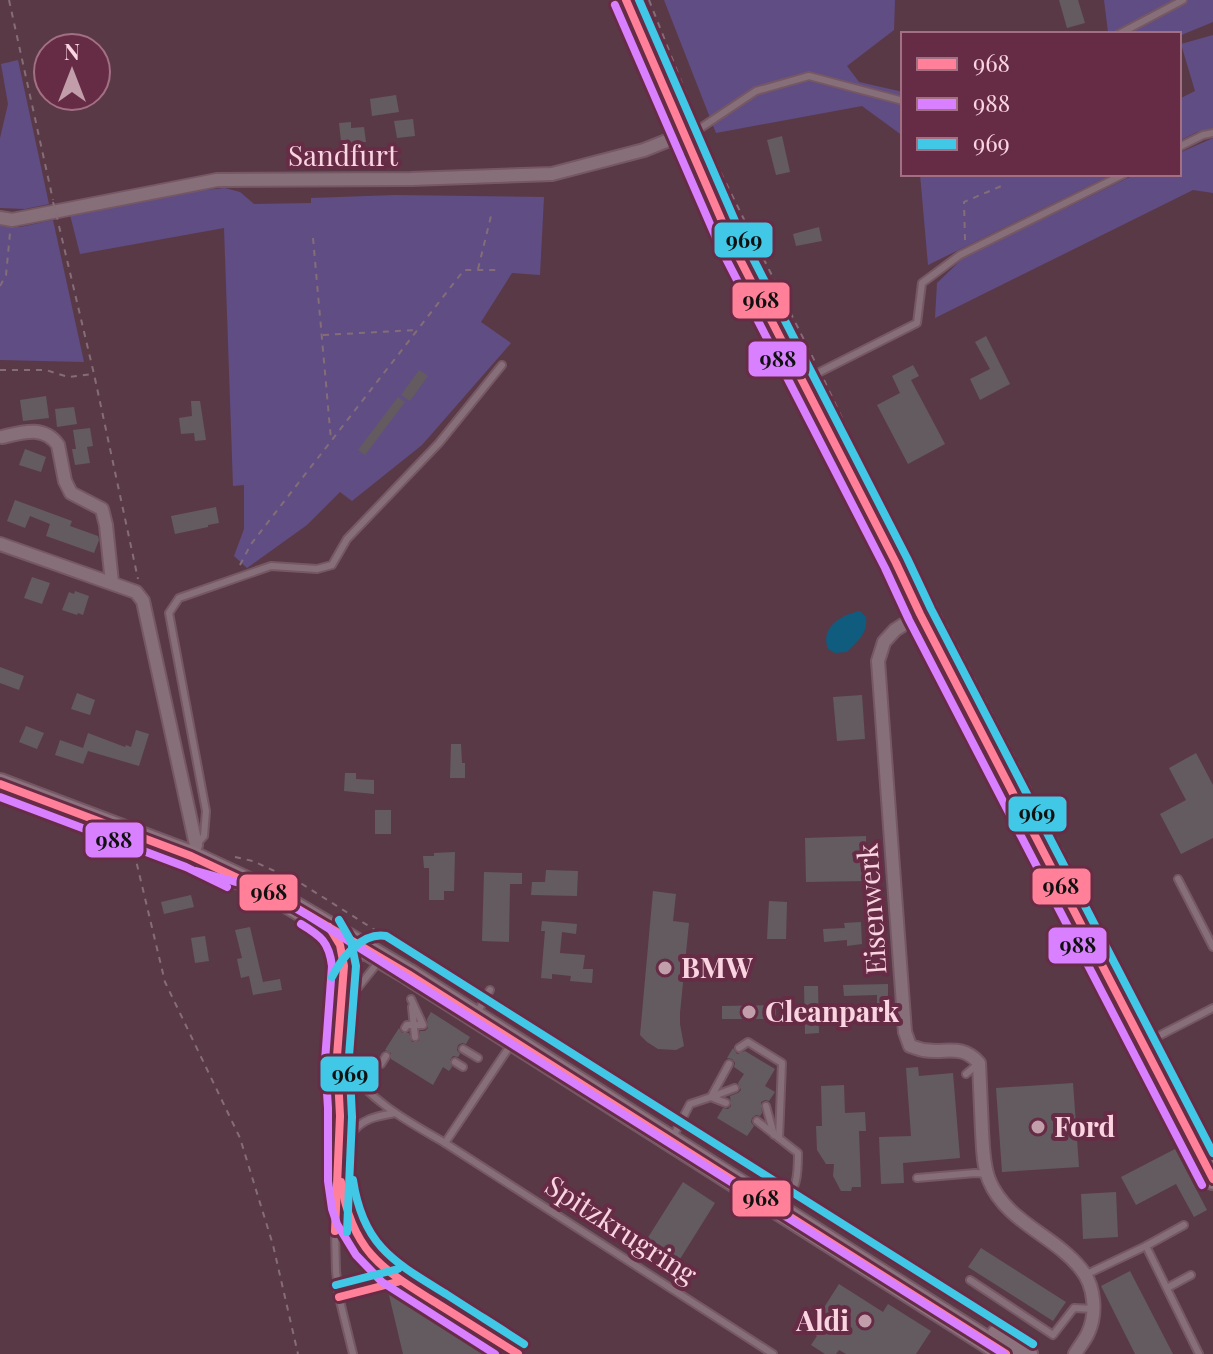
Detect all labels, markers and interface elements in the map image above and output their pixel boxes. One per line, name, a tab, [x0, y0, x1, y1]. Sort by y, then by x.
north arrow	[32, 32, 112, 112]
legend	[901, 32, 1181, 176]
text: N	[64, 36, 80, 66]
text: 968	[973, 46, 1010, 78]
text: 988	[973, 86, 1010, 118]
text: 969	[973, 126, 1010, 158]
street label: Sandfurt	[288, 136, 399, 173]
line badge: 969	[713, 221, 774, 259]
text: 969	[726, 224, 762, 254]
line badge: 968	[731, 281, 791, 320]
text: 968	[743, 284, 779, 314]
line badge: 988	[747, 340, 808, 378]
text: 988	[760, 343, 796, 373]
line badge: 969	[1007, 795, 1068, 833]
text: 969	[1019, 797, 1055, 827]
line badge: 988	[84, 821, 145, 859]
text: 988	[96, 824, 132, 854]
street label: Eisenwerk	[847, 842, 894, 976]
line badge: 968	[1031, 867, 1092, 906]
text: 968	[1043, 870, 1079, 900]
line badge: 968	[238, 873, 299, 912]
text: 968	[251, 876, 287, 906]
line badge: 988	[1047, 926, 1108, 965]
text: 988	[1060, 929, 1096, 959]
place label: BMW	[681, 948, 754, 985]
marker: BMW	[656, 959, 674, 977]
place label: Cleanpark	[765, 992, 900, 1029]
marker: Cleanpark	[740, 1003, 758, 1021]
line badge: 969	[319, 1055, 380, 1093]
text: 969	[332, 1058, 368, 1088]
place label: Ford	[1054, 1107, 1115, 1144]
marker: Ford	[1029, 1118, 1047, 1136]
street label: Spitzkrugring	[539, 1166, 705, 1292]
line badge: 968	[731, 1179, 792, 1218]
text: 968	[743, 1182, 779, 1212]
place label: Aldi	[795, 1301, 849, 1338]
marker: Aldi	[856, 1312, 874, 1330]

